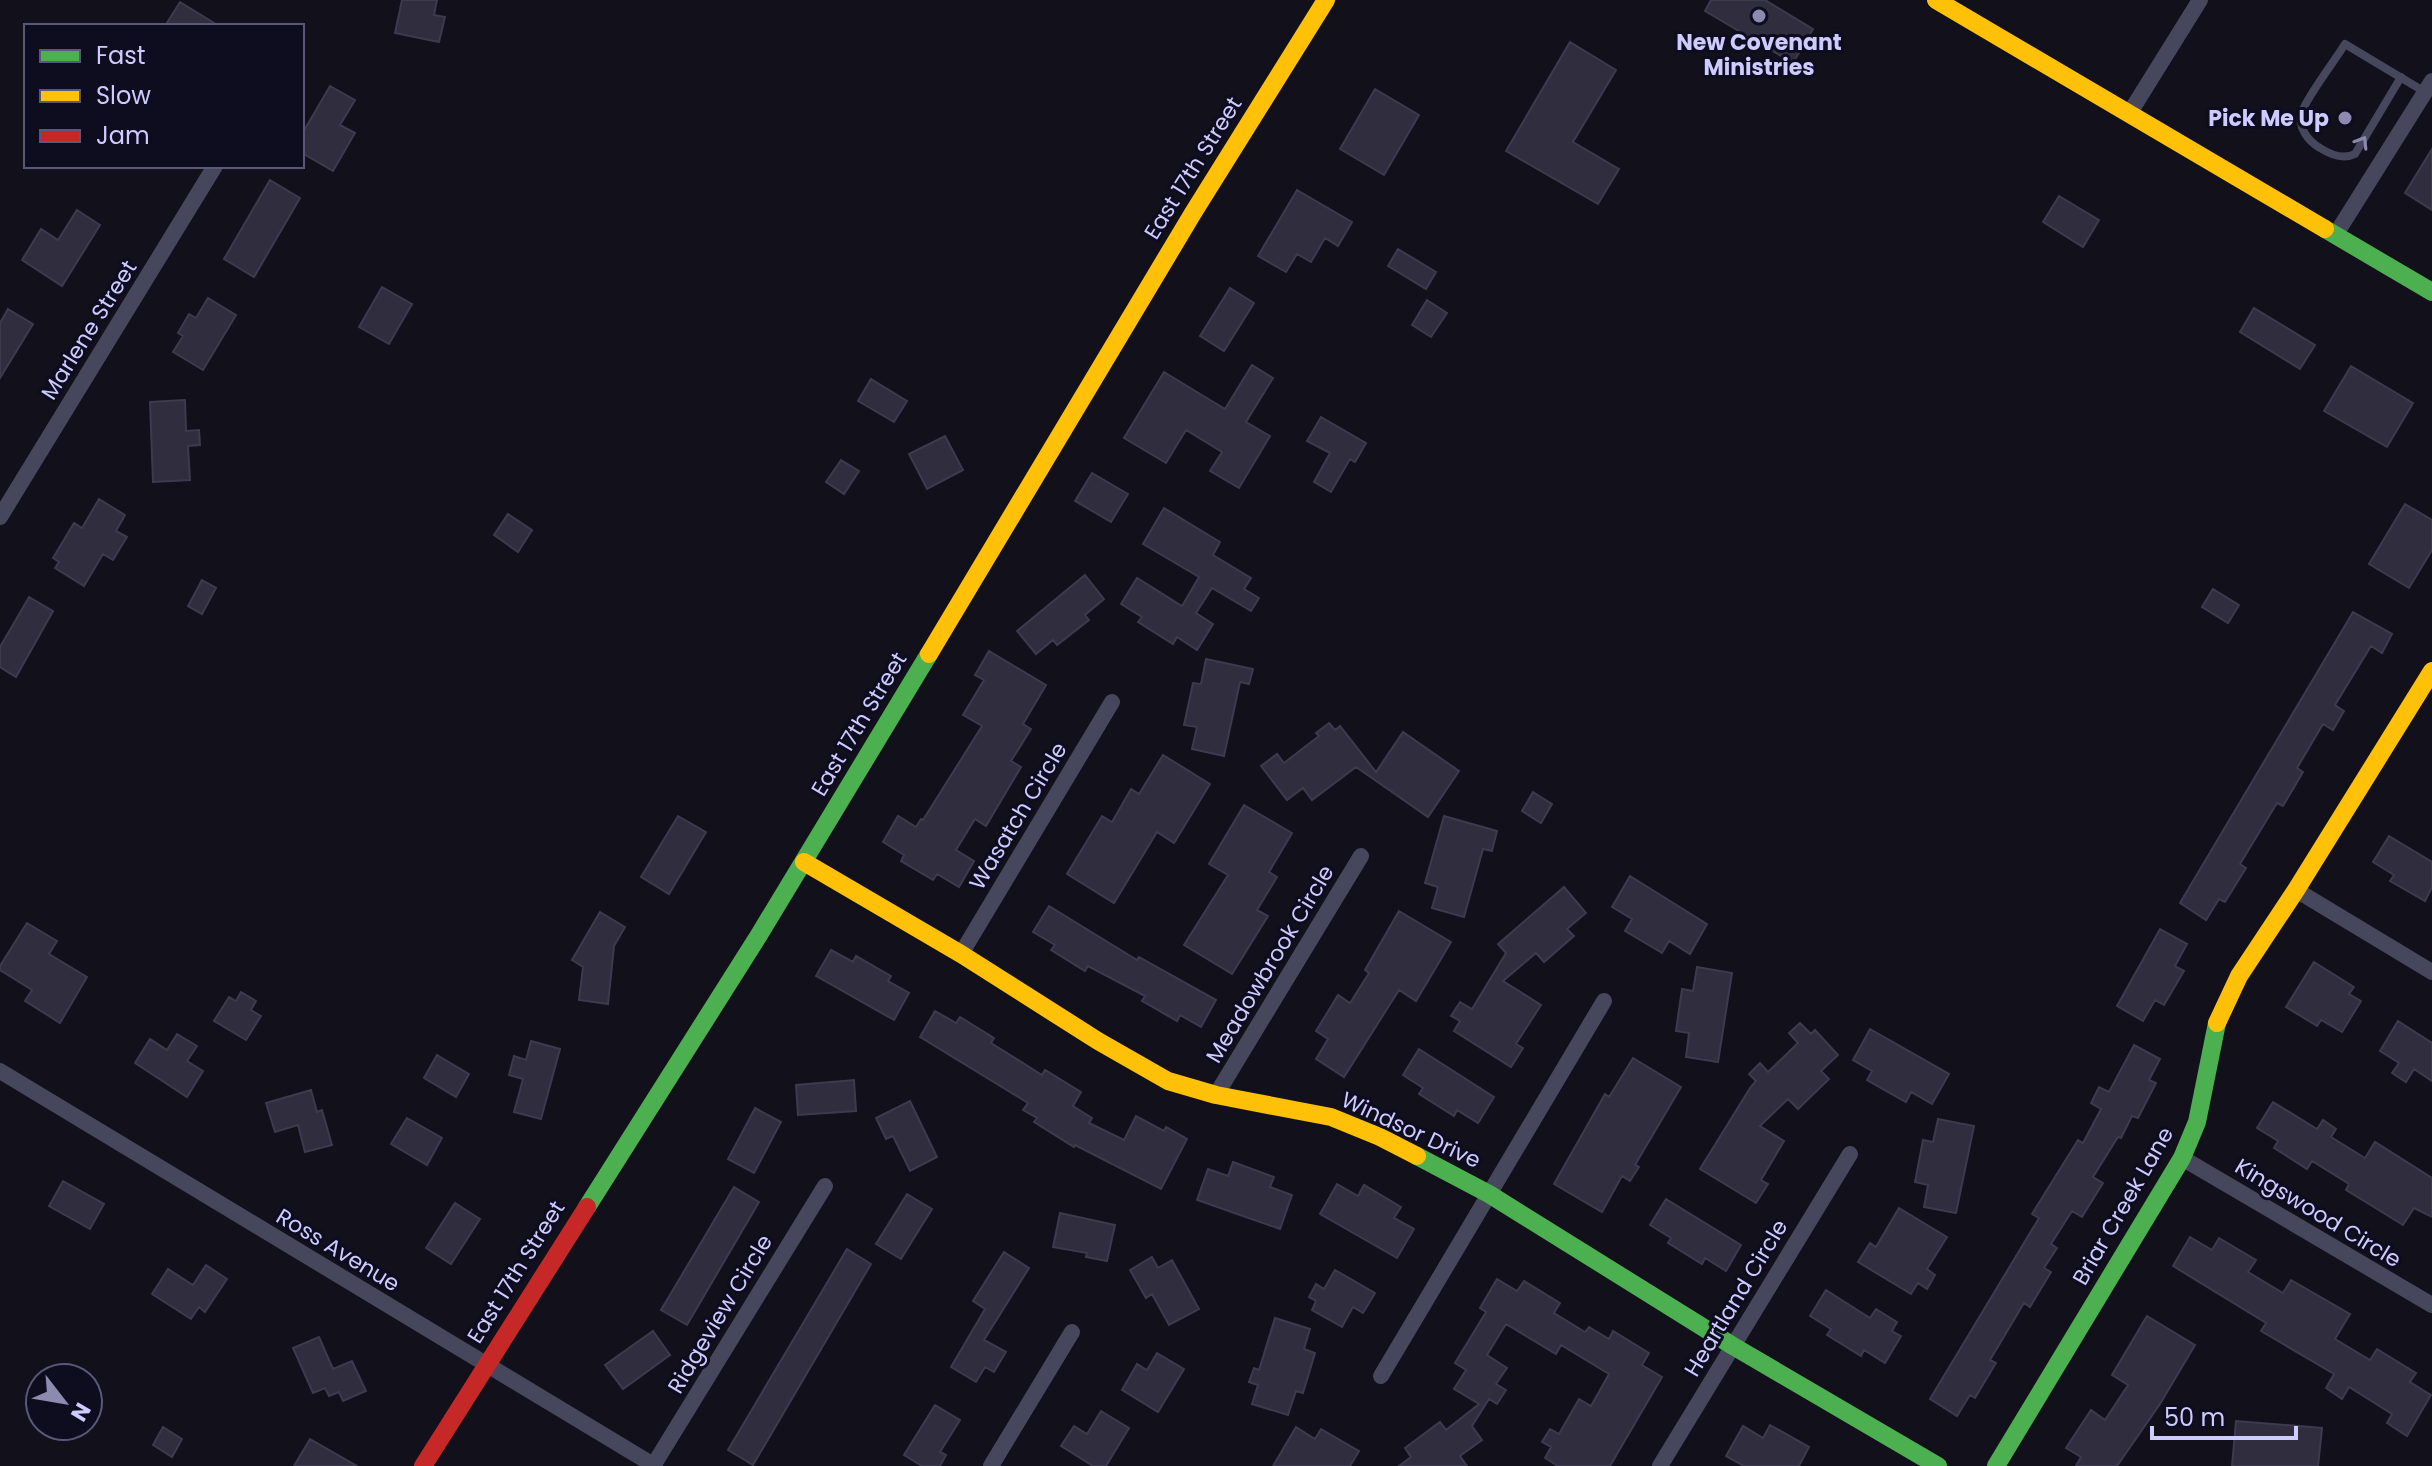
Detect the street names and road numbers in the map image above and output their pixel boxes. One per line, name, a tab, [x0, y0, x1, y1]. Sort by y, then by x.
street label: East 17th Street	[1137, 91, 1249, 245]
street label: Marlene Street	[34, 254, 144, 406]
street label: East 17th Street	[804, 646, 914, 802]
street label: Wasatch Circle	[962, 736, 1074, 896]
street label: Meadowbrook Circle	[1199, 859, 1341, 1069]
street label: Windsor Drive	[1336, 1084, 1486, 1176]
street label: Briar Creek Lane	[2065, 1121, 2181, 1291]
street label: Kingswood Circle	[2229, 1151, 2407, 1275]
street label: East 17th Street	[460, 1195, 572, 1349]
street label: Ross Avenue	[270, 1201, 406, 1299]
street label: Heartland Circle	[1677, 1214, 1795, 1382]
street label: Ridgeview Circle	[660, 1229, 780, 1399]

